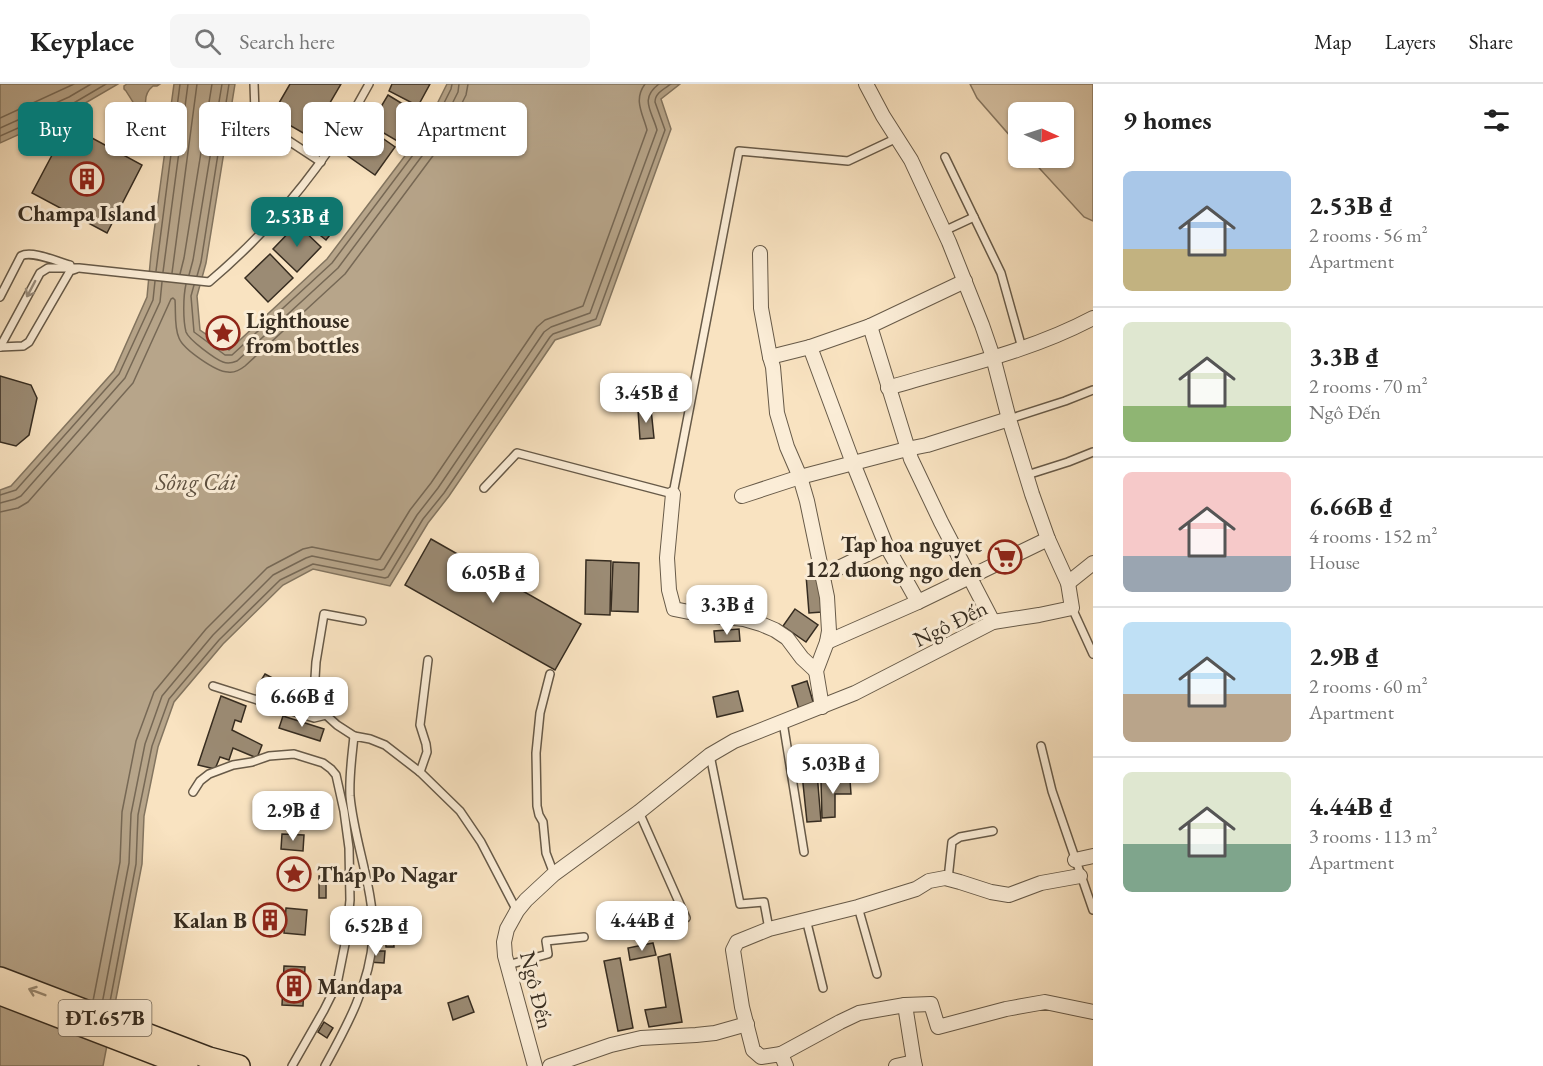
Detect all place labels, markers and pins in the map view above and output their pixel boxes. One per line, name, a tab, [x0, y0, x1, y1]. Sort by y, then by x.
building icon: Champa Island	[69, 161, 105, 197]
pin: 2.53B ₫	[242, 197, 352, 248]
place label: Champa Island	[18, 199, 156, 228]
place label: Lighthouse from bottles	[246, 306, 359, 360]
place icon: Lighthouse from bottles	[205, 315, 241, 351]
pin: 3.45B ₫	[591, 373, 701, 424]
place label: Tap hoa nguyet 122 duong ngo den	[805, 530, 983, 584]
supermarket icon: Tap hoa nguyet 122 duong ngo den	[987, 539, 1023, 575]
pin: 6.05B ₫	[438, 553, 548, 604]
pin: 3.3B ₫	[678, 585, 776, 636]
pin: 6.66B ₫	[247, 677, 357, 728]
pin: 5.03B ₫	[778, 744, 888, 795]
pin: 2.9B ₫	[244, 791, 342, 842]
place icon: Tháp Po Nagar	[276, 856, 312, 892]
place label: Tháp Po Nagar	[317, 860, 458, 889]
pin: 4.44B ₫	[587, 901, 697, 952]
building icon: Kalan B	[252, 902, 288, 938]
place label: Kalan B	[173, 906, 247, 935]
pin: 6.52B ₫	[321, 906, 431, 957]
building icon: Mandapa	[276, 968, 312, 1004]
place label: Mandapa	[317, 972, 403, 1001]

